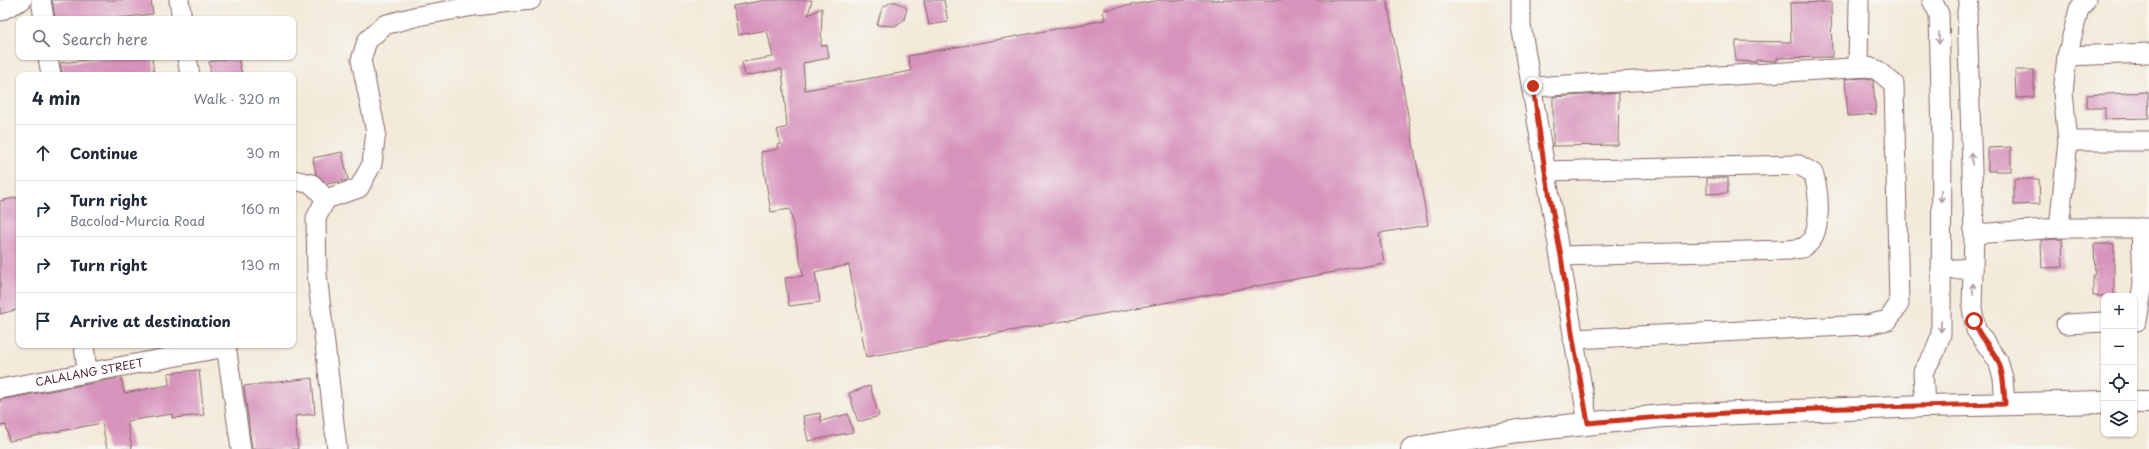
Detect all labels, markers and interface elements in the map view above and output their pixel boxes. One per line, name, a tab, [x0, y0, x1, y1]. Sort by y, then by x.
search box	[16, 16, 296, 60]
icon: search	[30, 27, 52, 49]
text: Search here	[62, 27, 148, 50]
one-way arrow	[1936, 31, 1943, 44]
route end	[1524, 77, 1542, 95]
text: 4 min	[32, 85, 80, 111]
text: Walk · 320 m	[194, 89, 280, 108]
text: Continue	[70, 141, 138, 164]
icon: ahead	[32, 142, 54, 164]
text: 30 m	[246, 143, 280, 162]
one-way arrow	[1968, 153, 1975, 166]
text: Turn right	[70, 188, 147, 211]
one-way arrow	[1937, 189, 1945, 202]
icon: right	[32, 198, 54, 220]
text: 160 m	[241, 199, 280, 218]
text: Bacolod-Murcia Road	[70, 211, 205, 230]
text: Turn right	[70, 253, 147, 276]
icon: right	[32, 254, 54, 276]
text: 130 m	[241, 255, 280, 274]
one-way arrow	[1969, 283, 1976, 296]
map controls	[2101, 293, 2137, 437]
button: +	[2101, 293, 2137, 329]
text: Arrive at destination	[70, 309, 231, 332]
icon: arrive	[32, 310, 54, 332]
route start	[1965, 312, 1983, 330]
one-way arrow	[1937, 319, 1945, 332]
button: −	[2101, 329, 2137, 365]
street label: CALALANG STREET	[34, 353, 145, 390]
button: locate	[2101, 365, 2137, 401]
button: layers	[2101, 401, 2137, 437]

